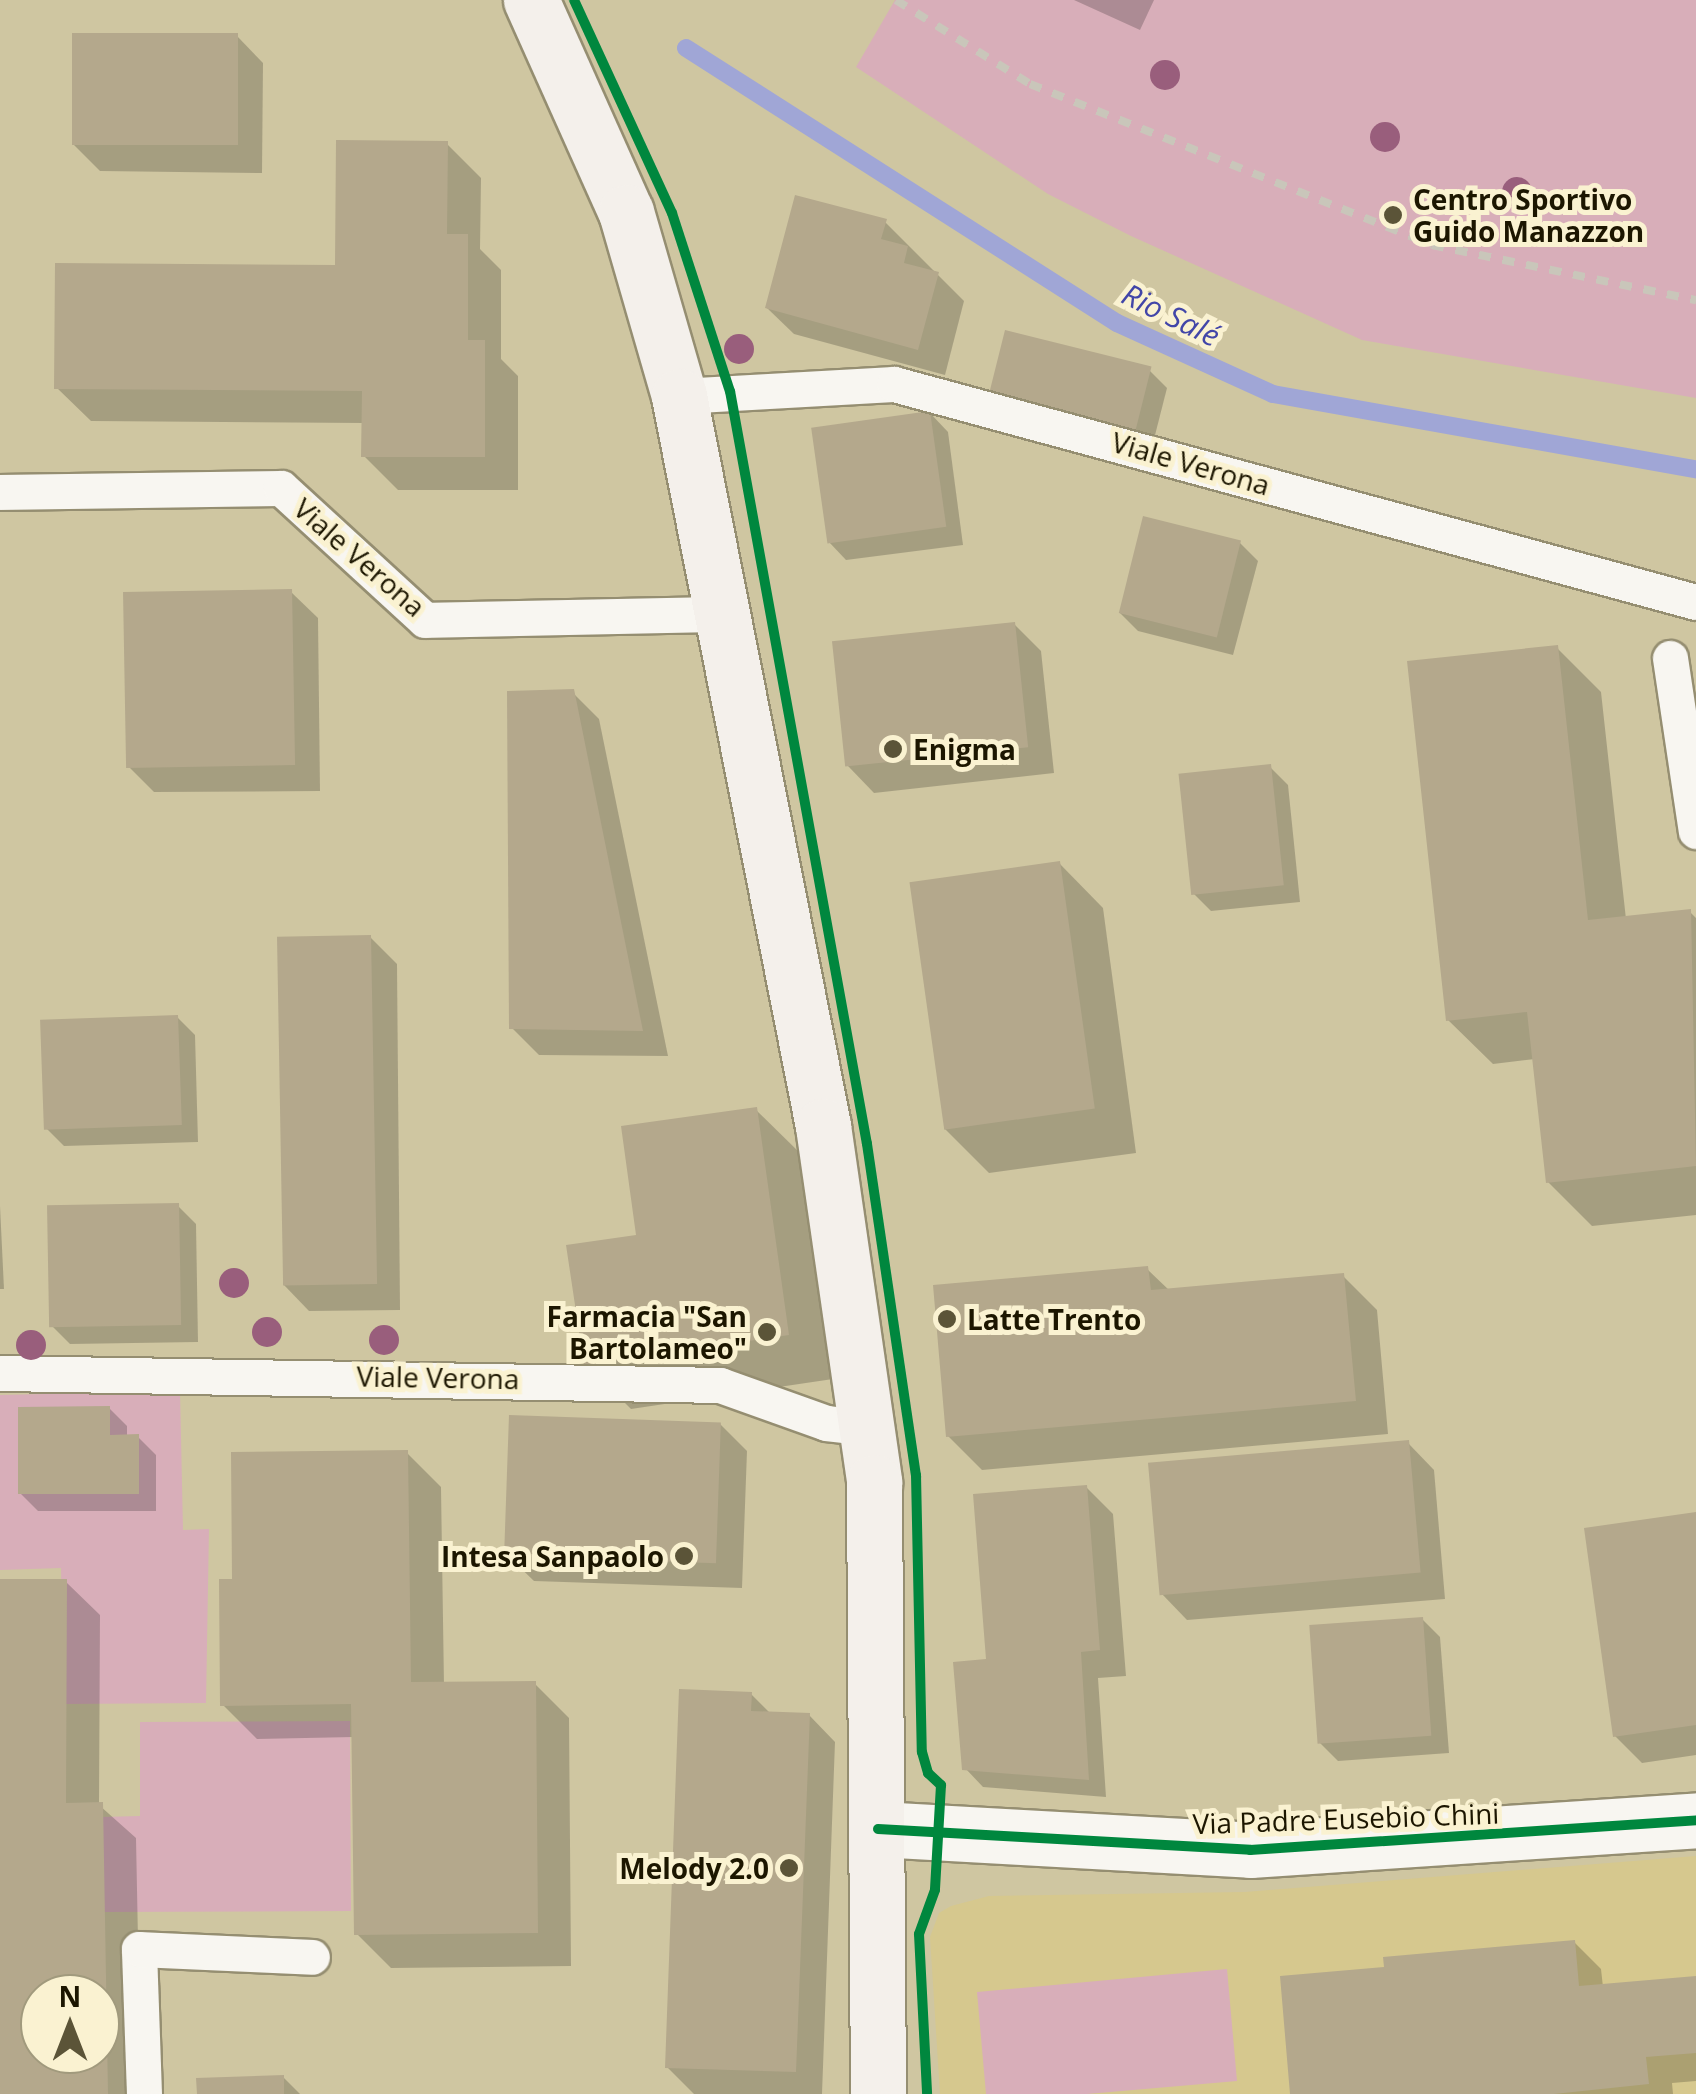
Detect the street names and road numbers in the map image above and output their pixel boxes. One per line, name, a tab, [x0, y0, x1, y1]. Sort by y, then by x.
street label: Viale Verona	[1108, 424, 1274, 502]
street label: Viale Verona	[288, 491, 432, 623]
street label: Viale Verona	[356, 1359, 520, 1395]
street label: Via Padre Eusebio Chini	[1192, 1796, 1500, 1840]

